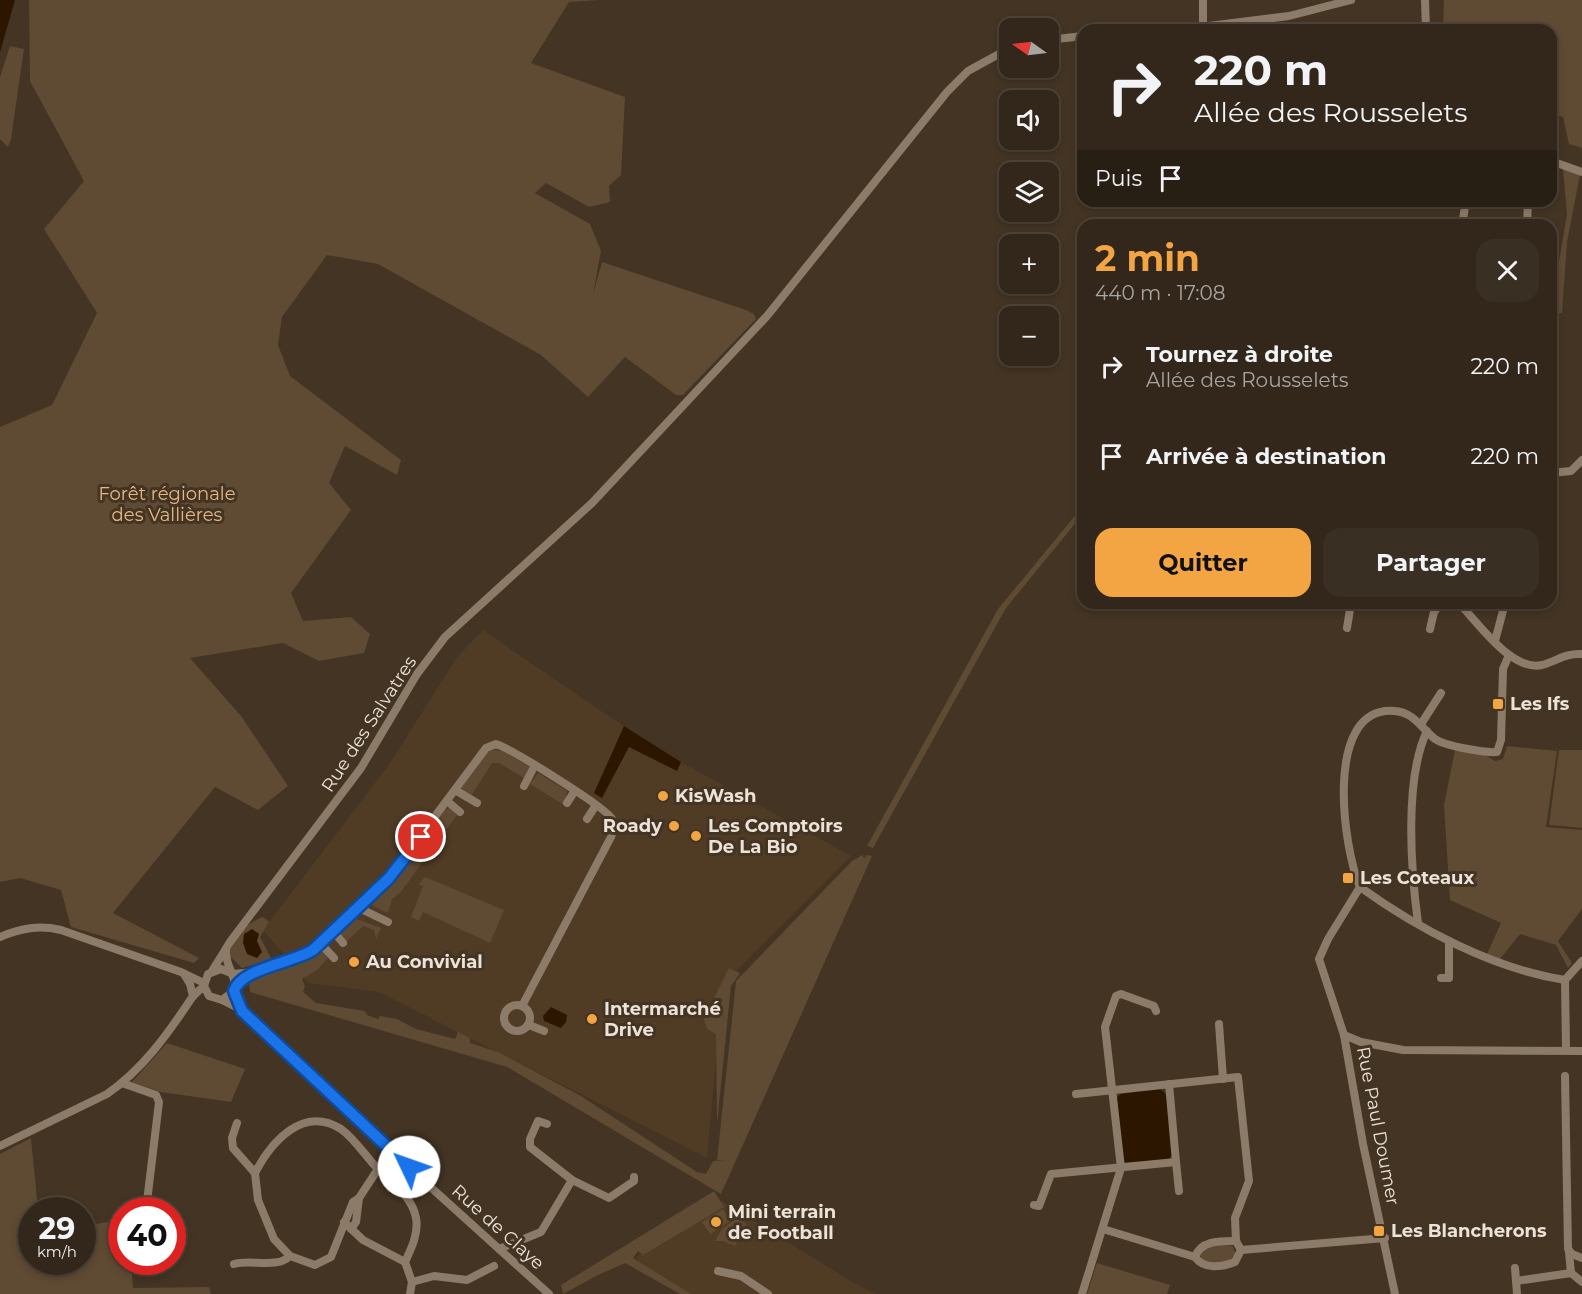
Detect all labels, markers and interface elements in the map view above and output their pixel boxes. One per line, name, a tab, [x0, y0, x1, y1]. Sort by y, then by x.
north arrow	[999, 18, 1059, 78]
map controls	[999, 18, 1059, 366]
text: 220 m	[1194, 44, 1328, 96]
icon: right	[1095, 48, 1173, 126]
button: sound	[999, 90, 1059, 150]
text: Allée des Rousselets	[1194, 96, 1467, 129]
button: layers	[999, 162, 1059, 222]
icon: arrive	[1154, 162, 1187, 195]
text: Puis	[1095, 165, 1142, 192]
button: +	[999, 234, 1059, 294]
text: 2 min	[1095, 236, 1200, 280]
button: close	[1476, 239, 1539, 302]
text: 440 m · 17:08	[1095, 281, 1226, 305]
button: −	[999, 306, 1059, 366]
text: Tournez à droite	[1146, 341, 1333, 368]
icon: right	[1095, 350, 1128, 383]
text: 220 m	[1470, 353, 1539, 380]
text: Allée des Rousselets	[1146, 368, 1349, 392]
icon: arrive	[1095, 440, 1128, 473]
text: Arrivée à destination	[1146, 443, 1386, 470]
text: 220 m	[1470, 443, 1539, 470]
park label: Forêt régionale des Vallières	[98, 483, 236, 526]
button: Quitter	[1095, 528, 1311, 597]
button: Partager	[1323, 528, 1539, 597]
street label: Rue des Salvatres	[317, 652, 421, 796]
place label: Les Ifs	[1510, 693, 1570, 715]
marker: Les Ifs	[1491, 697, 1505, 711]
place label: KisWash	[675, 785, 756, 807]
marker: KisWash	[656, 789, 670, 803]
pin	[395, 811, 446, 862]
place label: Roady	[603, 815, 662, 837]
place label: Les Comptoirs De La Bio	[708, 815, 843, 858]
marker: Roady	[667, 819, 681, 833]
icon: arrive	[404, 820, 437, 853]
marker: Les Comptoirs De La Bio	[689, 829, 703, 843]
place label: Les Coteaux	[1360, 867, 1474, 889]
marker: Les Coteaux	[1341, 871, 1355, 885]
place label: Au Convivial	[365, 951, 483, 973]
marker: Au Convivial	[347, 955, 361, 969]
place label: Intermarché Drive	[604, 998, 721, 1041]
marker: Intermarché Drive	[585, 1012, 599, 1026]
street label: Rue Paul Doumer	[1352, 1045, 1404, 1207]
position arrow	[377, 1135, 441, 1199]
street label: Rue de Claye	[447, 1180, 549, 1274]
speed limit sign: 40	[108, 1197, 186, 1275]
place label: Mini terrain de Football	[728, 1201, 836, 1244]
text: 29	[39, 1210, 75, 1247]
marker: Mini terrain de Football	[709, 1215, 723, 1229]
place label: Les Blancherons	[1391, 1220, 1547, 1242]
marker: Les Blancherons	[1372, 1224, 1386, 1238]
text: km/h	[37, 1242, 77, 1261]

